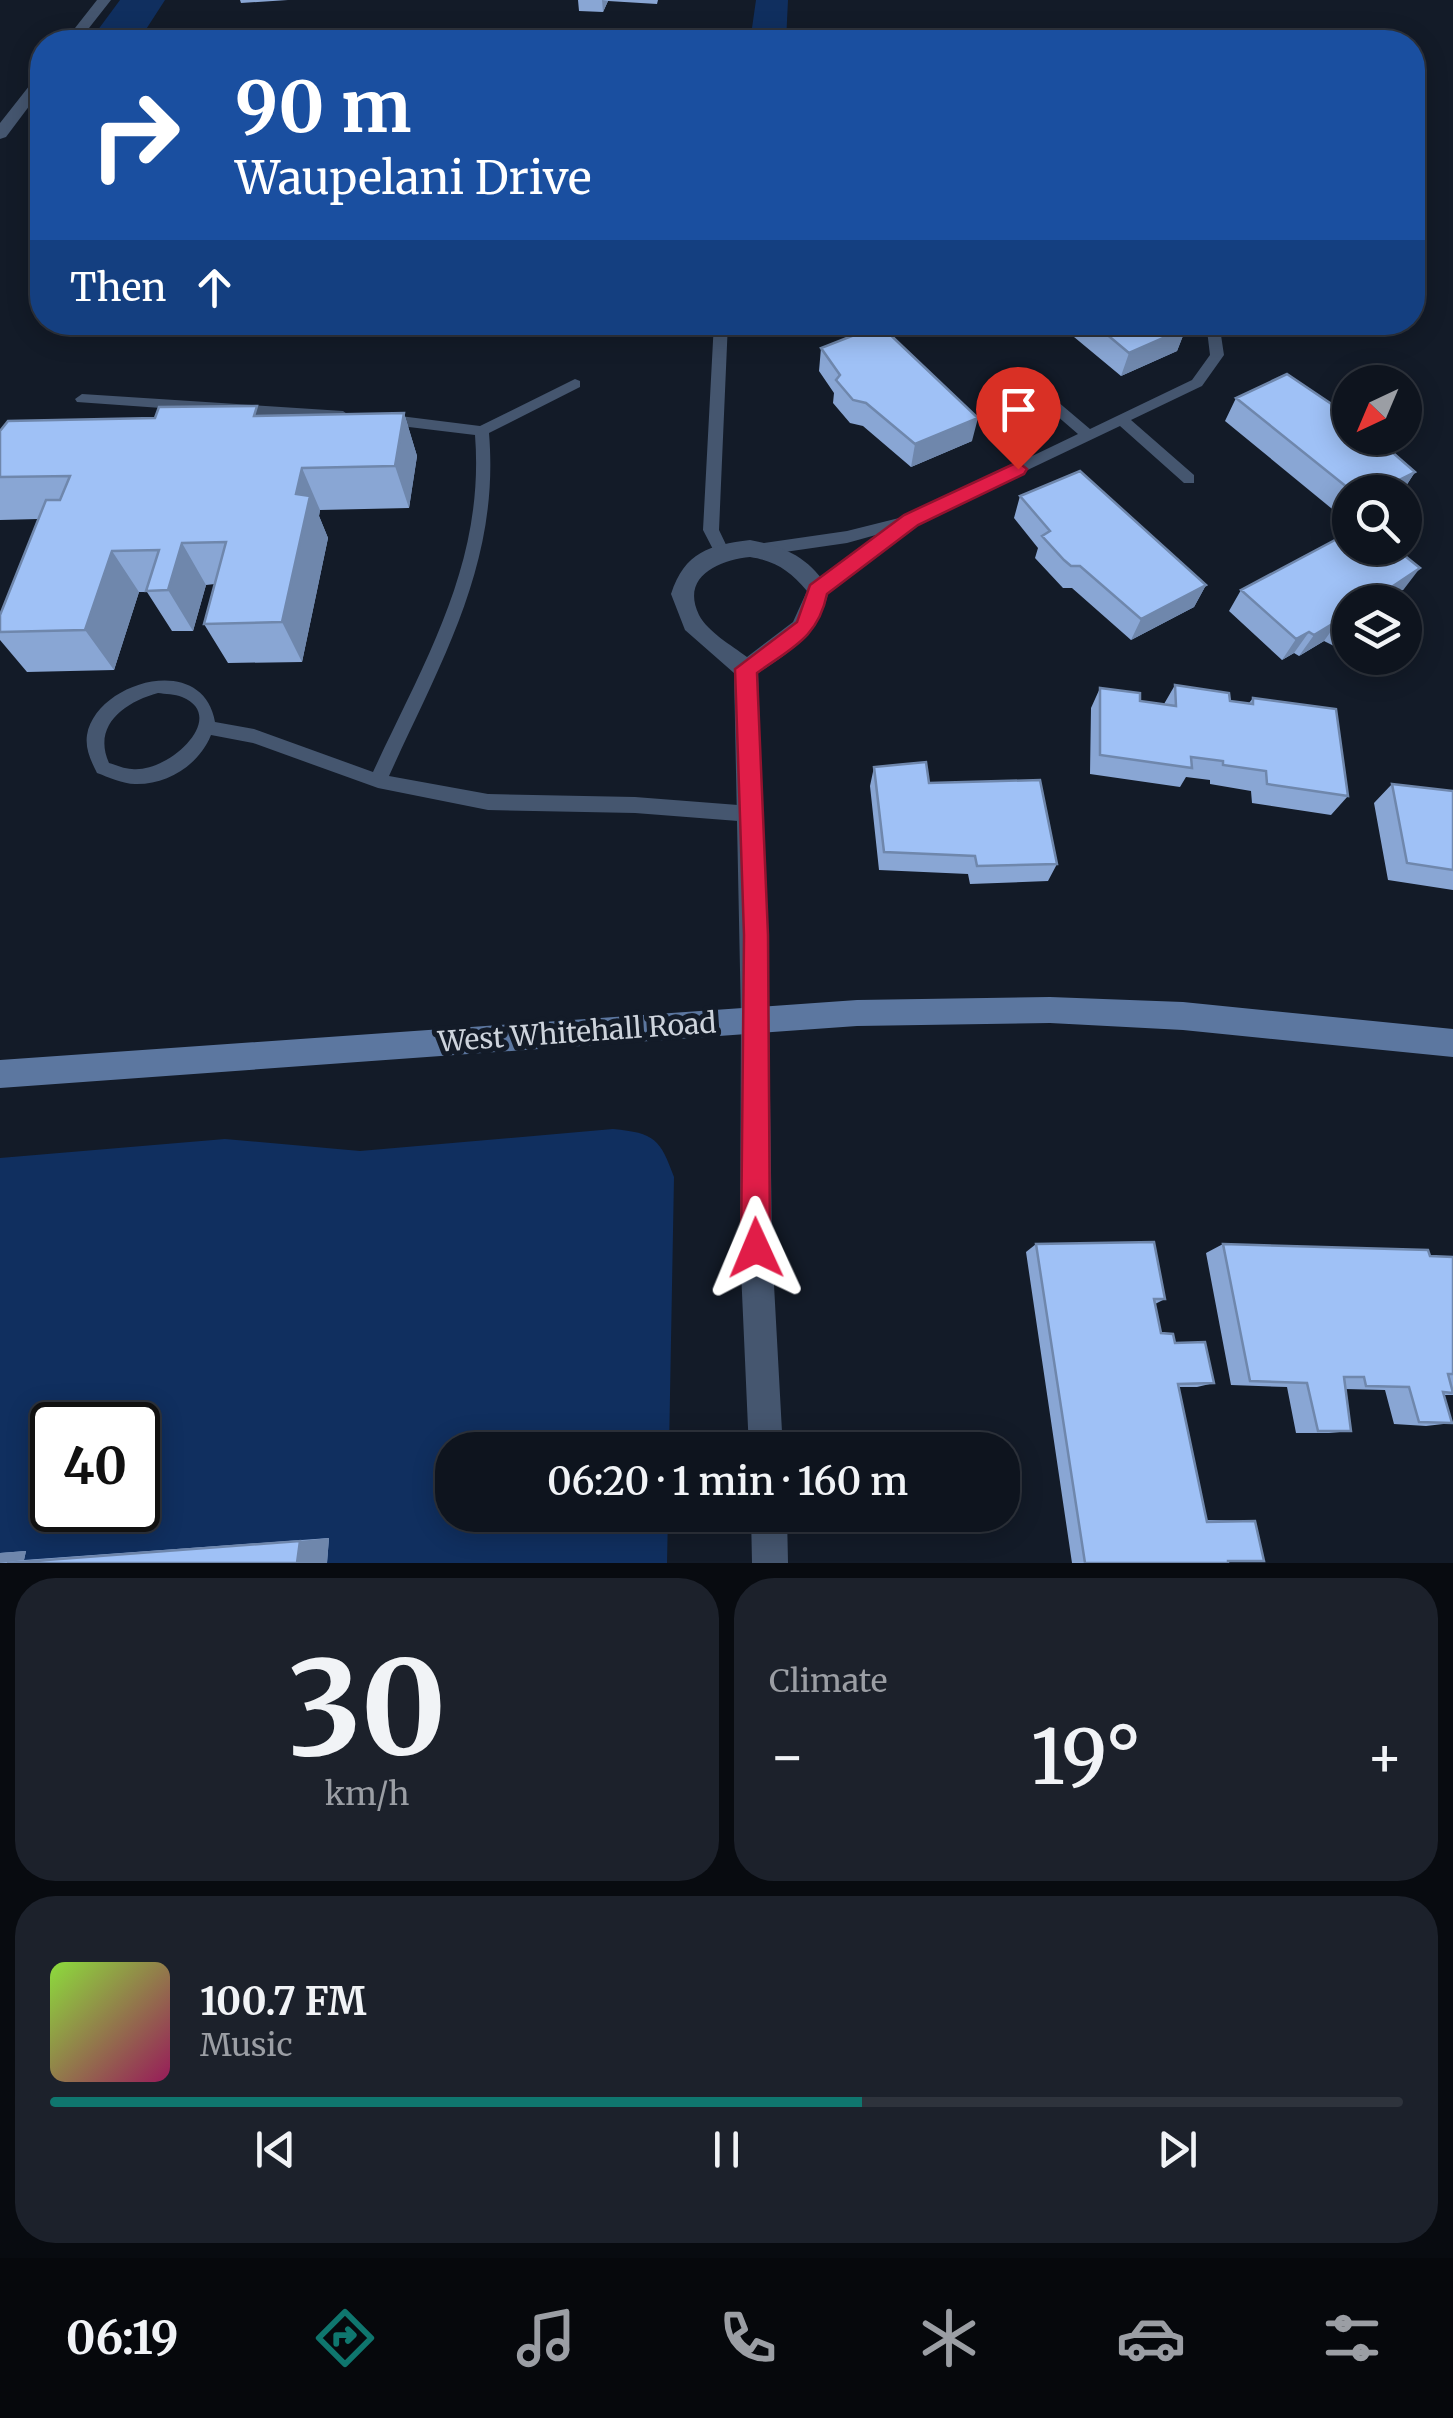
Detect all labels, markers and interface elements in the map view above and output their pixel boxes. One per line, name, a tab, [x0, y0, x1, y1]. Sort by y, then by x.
text: 90 m	[235, 63, 412, 151]
icon: right	[70, 70, 200, 200]
text: Waupelani Drive	[235, 150, 591, 206]
icon: ahead	[187, 260, 242, 315]
text: Then	[70, 264, 167, 311]
north arrow	[1332, 365, 1422, 455]
map controls	[1332, 365, 1422, 675]
pin	[976, 367, 1061, 470]
icon: arrive	[991, 382, 1046, 437]
button: search	[1332, 475, 1422, 565]
button: layers	[1332, 585, 1422, 675]
street label: West Whitehall Road	[436, 1004, 717, 1060]
position arrow	[704, 1196, 808, 1300]
speed limit sign: 40	[30, 1402, 160, 1532]
text: 06:20 · 1 min · 160 m	[547, 1458, 908, 1505]
text: 30	[287, 1627, 447, 1790]
text: Climate	[769, 1661, 887, 1701]
text: 19°	[1031, 1710, 1141, 1804]
text: −	[769, 1722, 806, 1791]
text: +	[1366, 1722, 1403, 1791]
text: km/h	[325, 1774, 409, 1814]
text: 100.7 FM	[200, 1978, 367, 2025]
text: Music	[200, 2025, 293, 2065]
icon: previous	[248, 2122, 303, 2177]
icon: pause	[699, 2122, 754, 2177]
icon: next	[1150, 2122, 1205, 2177]
icon: directions	[310, 2303, 380, 2373]
icon: music	[511, 2303, 581, 2373]
icon: phone	[713, 2303, 783, 2373]
icon: climate	[914, 2303, 984, 2373]
icon: car	[1116, 2303, 1186, 2373]
icon: filters	[1317, 2303, 1387, 2373]
text: 06:19	[66, 2310, 179, 2366]

